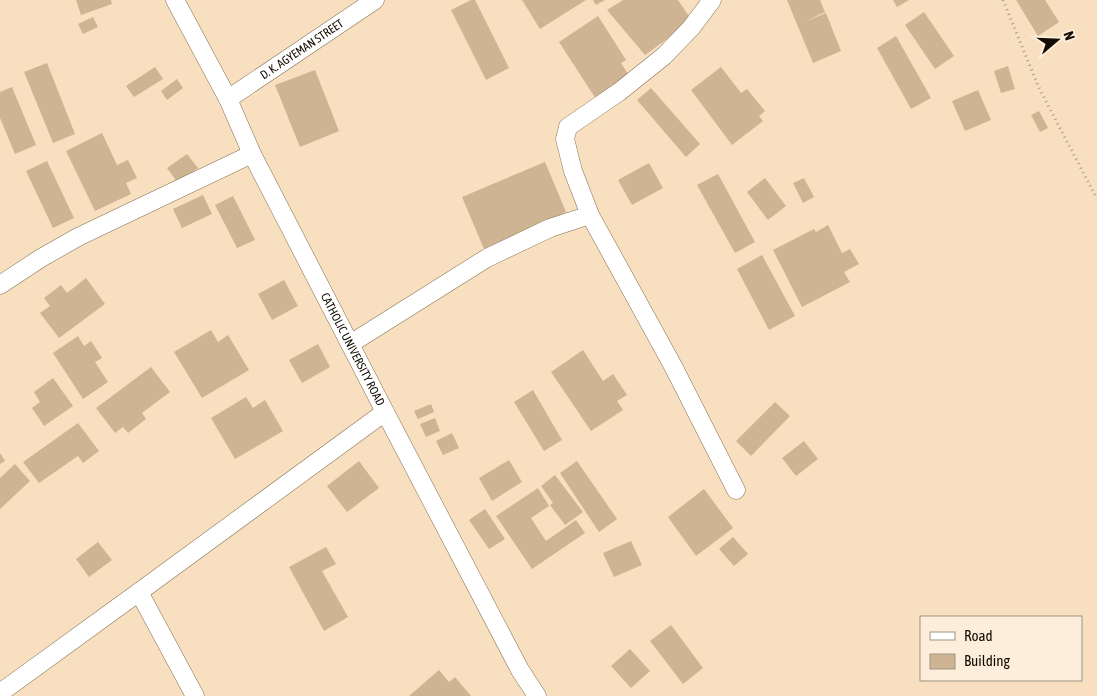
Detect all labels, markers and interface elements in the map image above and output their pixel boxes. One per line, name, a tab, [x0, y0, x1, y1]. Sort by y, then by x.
north arrow	[1032, 15, 1082, 65]
street label: D. K. AGYEMAN STREET	[258, 16, 347, 82]
text: N	[1060, 29, 1078, 42]
street label: CATHOLIC UNIVERSITY ROAD	[318, 290, 388, 408]
legend	[920, 616, 1082, 681]
text: Road	[964, 627, 993, 644]
text: Building	[964, 652, 1010, 669]

